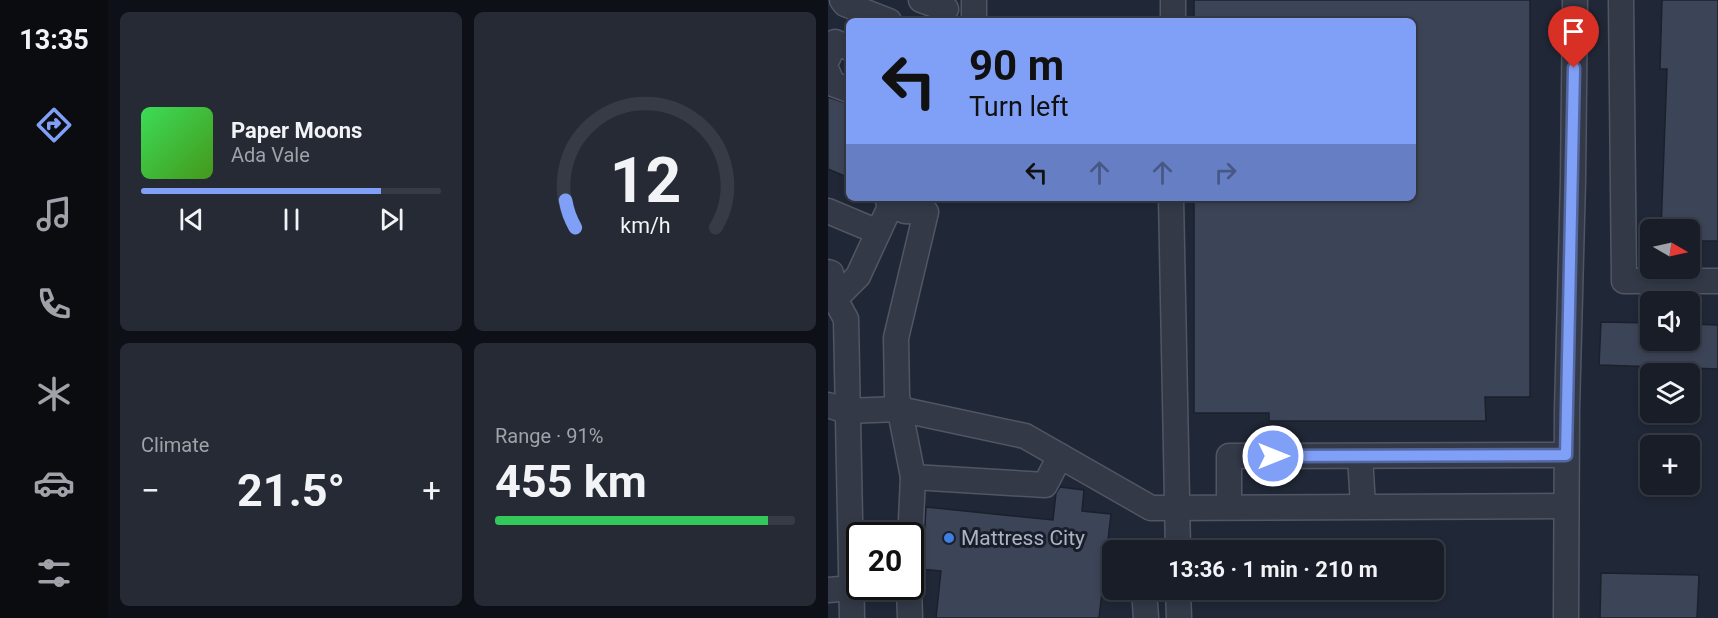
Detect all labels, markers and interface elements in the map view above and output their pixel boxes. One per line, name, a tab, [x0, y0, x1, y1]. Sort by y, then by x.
pin	[1548, 6, 1599, 68]
icon: arrive	[1557, 15, 1590, 48]
text: 13:35	[19, 24, 89, 56]
text: 90 m	[969, 41, 1064, 90]
icon: left	[870, 42, 948, 120]
text: Turn left	[969, 91, 1069, 123]
icon: directions	[33, 104, 75, 146]
text: Paper Moons	[231, 118, 362, 143]
text: Ada Vale	[231, 143, 310, 167]
text: 12	[609, 145, 681, 218]
icon: left	[1020, 156, 1053, 189]
icon: ahead	[1083, 156, 1116, 189]
icon: ahead	[1146, 156, 1179, 189]
icon: right	[1209, 156, 1242, 189]
icon: music	[33, 193, 75, 235]
icon: previous	[175, 203, 208, 236]
icon: pause	[275, 203, 308, 236]
icon: next	[375, 203, 408, 236]
text: km/h	[620, 214, 670, 239]
north arrow	[1640, 219, 1700, 279]
map controls	[1640, 219, 1700, 495]
icon: phone	[33, 283, 75, 325]
button: sound	[1640, 291, 1700, 351]
button: layers	[1640, 363, 1700, 423]
icon: climate	[33, 373, 75, 415]
text: Range · 91%	[495, 424, 603, 448]
position arrow	[1241, 424, 1305, 488]
text: Climate	[141, 433, 209, 457]
button: +	[1640, 435, 1700, 495]
text: 455 km	[495, 455, 647, 508]
icon: car	[33, 462, 75, 504]
text: 21.5°	[237, 464, 345, 517]
text: −	[141, 471, 160, 510]
text: +	[422, 471, 441, 510]
speed limit sign: 20	[846, 522, 924, 600]
place label: Mattress City	[961, 526, 1085, 550]
marker: Mattress City	[942, 531, 956, 545]
icon: filters	[33, 552, 75, 594]
text: 13:36 · 1 min · 210 m	[1168, 557, 1378, 582]

